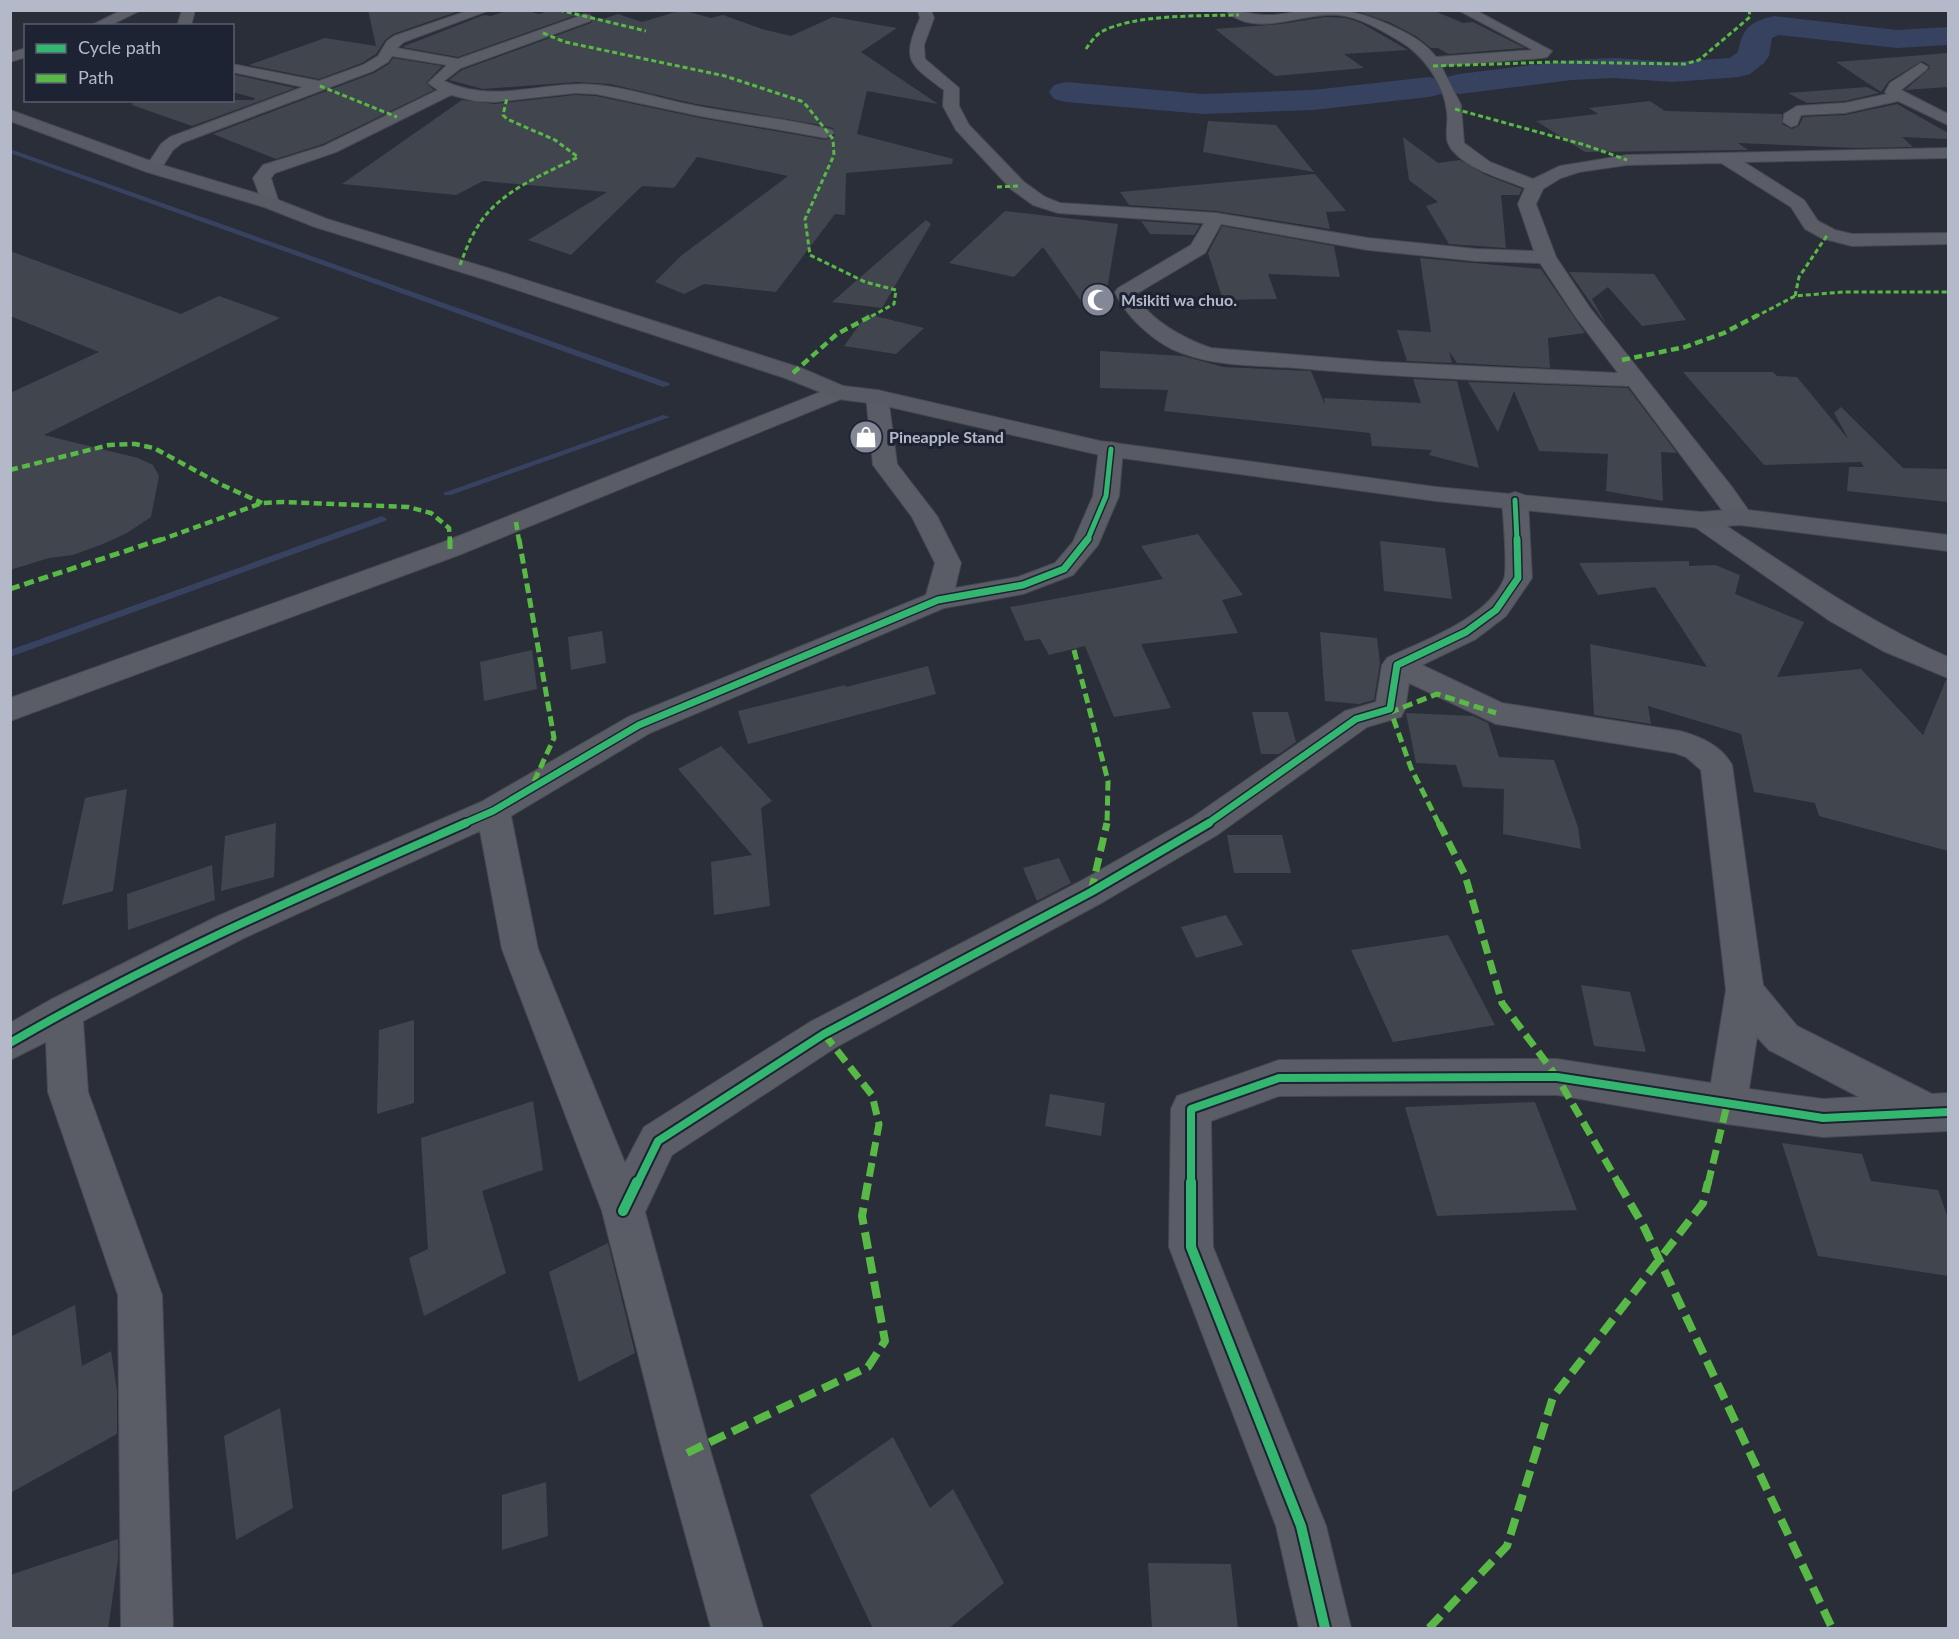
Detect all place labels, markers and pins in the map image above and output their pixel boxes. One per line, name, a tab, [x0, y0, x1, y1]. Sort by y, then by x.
mosque icon: Msikiti wa chuo.	[1080, 282, 1116, 318]
place label: Msikiti wa chuo.	[1121, 290, 1237, 309]
shop icon: Pineapple Stand	[848, 419, 884, 455]
place label: Pineapple Stand	[889, 427, 1004, 446]

